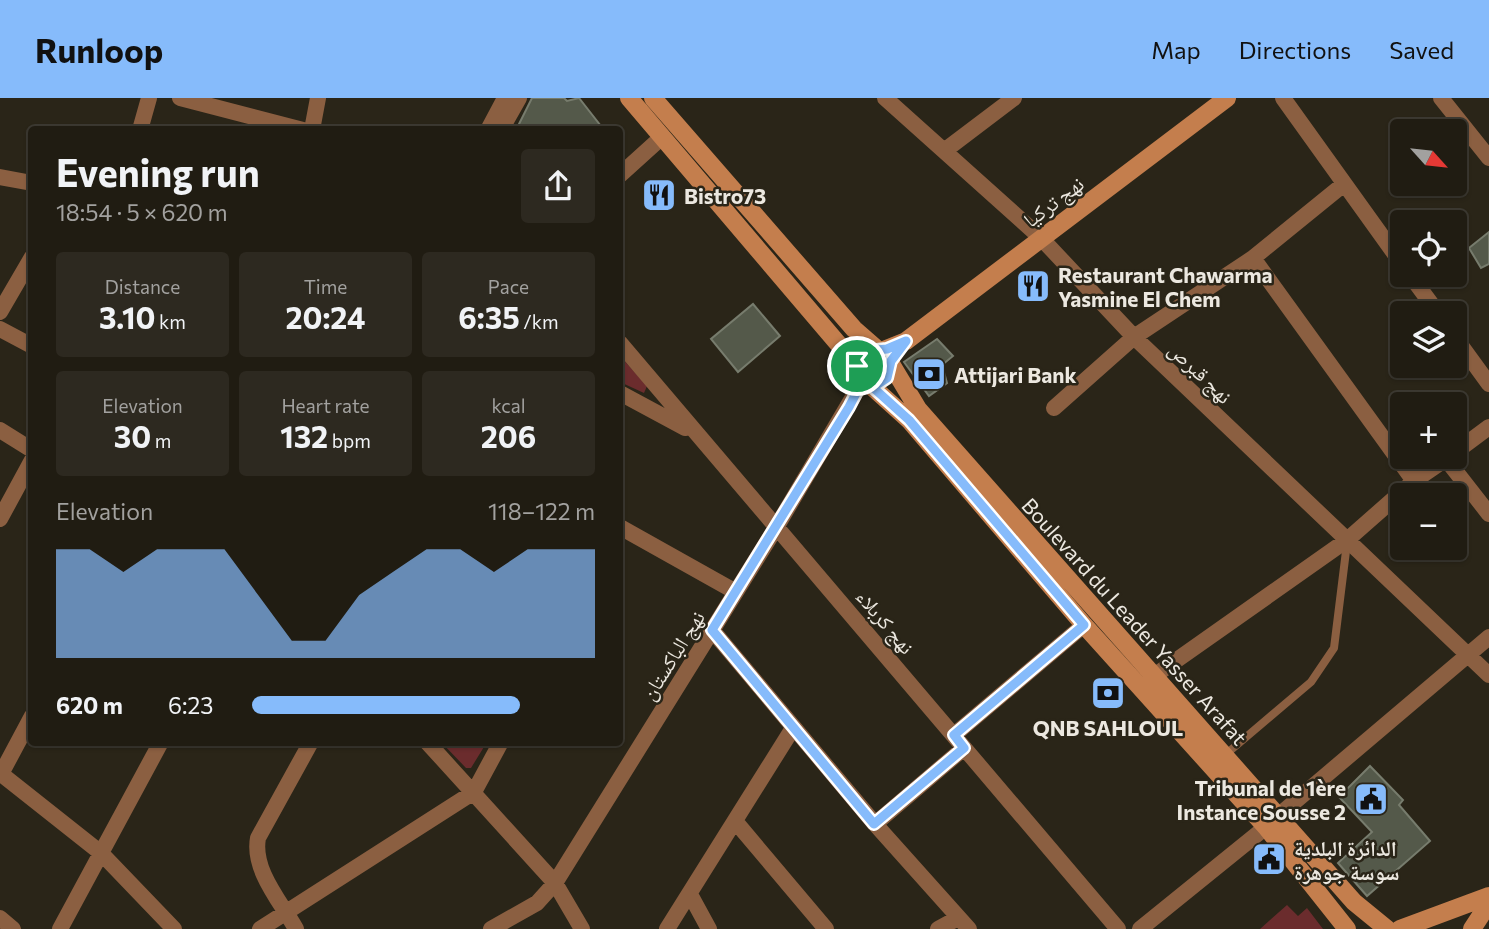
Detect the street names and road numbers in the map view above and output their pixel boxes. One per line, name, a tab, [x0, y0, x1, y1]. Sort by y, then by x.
street label: نهج تركيا	[1018, 170, 1089, 233]
street label: نهج قبرص	[1163, 336, 1238, 410]
street label: Boulevard du Leader Yasser Arafat	[1017, 492, 1253, 750]
street label: نهج كربلاء	[850, 584, 920, 660]
street label: نهج الباكستان	[635, 606, 711, 705]

